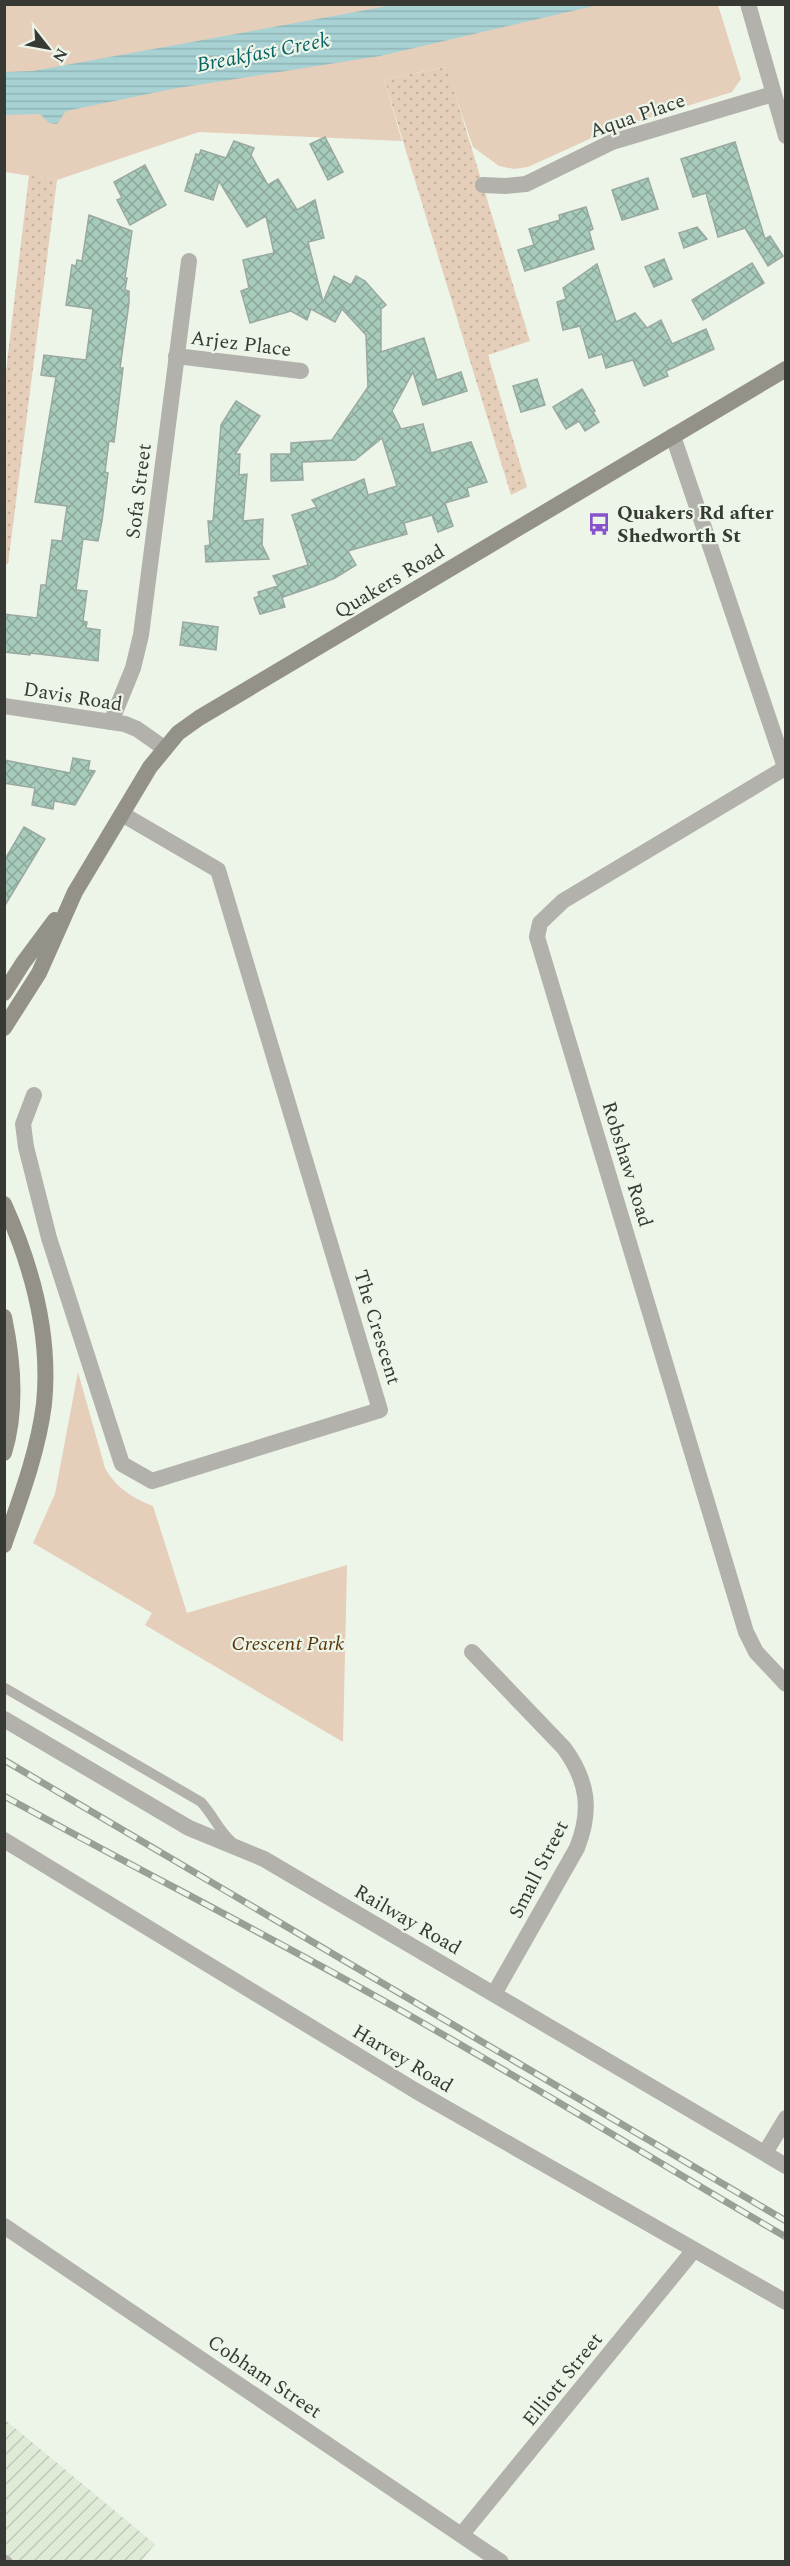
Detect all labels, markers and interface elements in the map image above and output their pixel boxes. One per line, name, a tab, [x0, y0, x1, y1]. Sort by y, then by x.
north arrow	[18, 18, 78, 78]
water label: Breakfast Creek	[194, 24, 333, 82]
text: N	[46, 43, 74, 67]
street label: Aqua Place	[585, 86, 689, 146]
street label: Arjez Place	[189, 323, 293, 365]
street label: Sofa Street	[118, 442, 160, 541]
place label: Quakers Rd after Shedworth St	[617, 498, 774, 551]
bus stop icon: Quakers Rd after Shedworth St	[586, 511, 612, 537]
street label: Quakers Road	[329, 537, 450, 627]
street label: Davis Road	[21, 674, 125, 720]
street label: Robshaw Road	[594, 1098, 660, 1231]
street label: The Crescent	[345, 1266, 409, 1388]
park label: Crescent Park	[232, 1629, 345, 1659]
street label: Small Street	[501, 1815, 576, 1924]
street label: Railway Road	[348, 1877, 467, 1963]
street label: Harvey Road	[346, 2017, 459, 2101]
street label: Elliott Street	[515, 2326, 610, 2433]
street label: Cobham Street	[201, 2327, 328, 2426]

